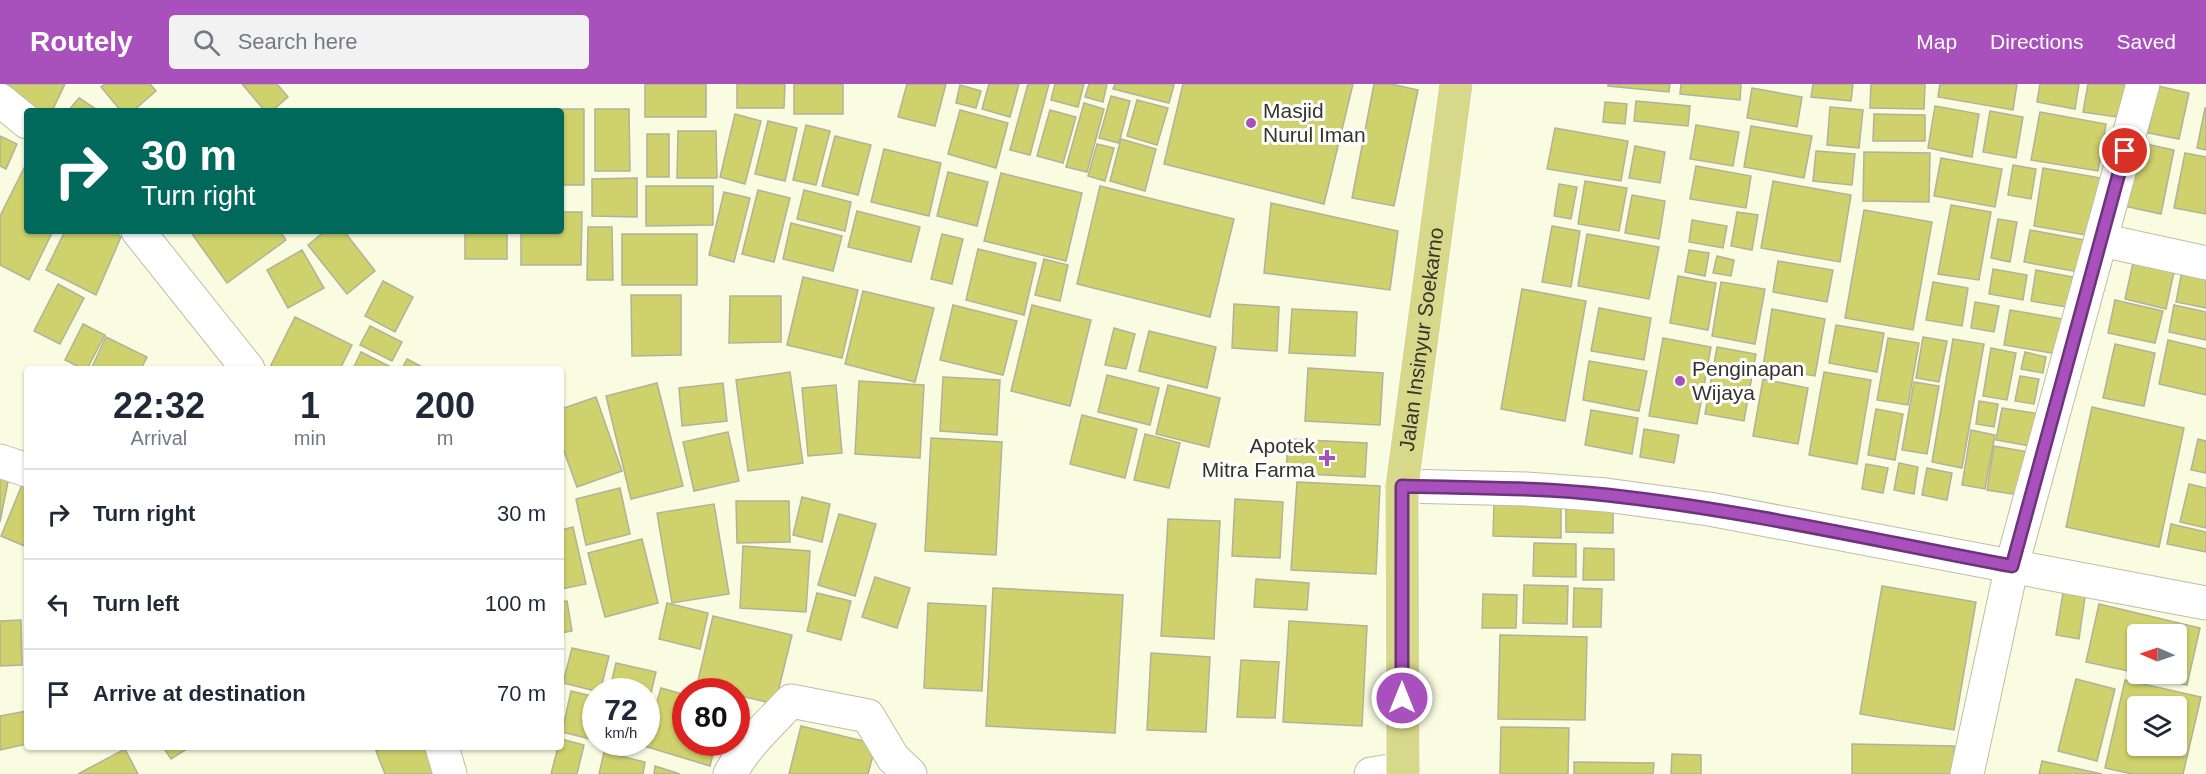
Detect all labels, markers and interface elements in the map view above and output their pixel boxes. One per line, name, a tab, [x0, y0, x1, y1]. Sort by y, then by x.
search box	[169, 15, 589, 69]
text: Routely	[30, 26, 133, 57]
icon: search	[190, 26, 223, 59]
text: Search here	[238, 29, 358, 54]
text: Map	[1916, 30, 1957, 53]
text: Directions	[1990, 30, 2083, 53]
text: Saved	[2116, 30, 2176, 53]
place label: Masjid Nurul Iman	[1263, 99, 1366, 146]
marker: Masjid Nurul Iman	[1244, 116, 1258, 130]
pin	[2099, 125, 2150, 176]
icon: right	[42, 132, 120, 210]
text: 30 m	[141, 132, 237, 179]
icon: arrive	[2108, 134, 2141, 167]
text: Turn right	[141, 181, 256, 211]
street label: Jalan Insinyur Soekarno	[1395, 226, 1448, 453]
place label: Penginapan Wijaya	[1692, 357, 1804, 404]
marker: Penginapan Wijaya	[1673, 374, 1687, 388]
text: 22:32	[113, 385, 205, 426]
text: 1	[300, 385, 320, 426]
text: 200	[415, 385, 475, 426]
text: Arrival	[131, 427, 187, 449]
text: min	[294, 427, 326, 449]
text: m	[437, 427, 453, 449]
place label: Apotek Mitra Farma	[1202, 434, 1315, 481]
marker: Apotek Mitra Farma	[1320, 451, 1334, 465]
icon: right	[42, 498, 75, 531]
text: Turn right	[93, 501, 195, 526]
text: 30 m	[497, 501, 546, 526]
icon: left	[42, 588, 75, 621]
text: Turn left	[93, 591, 179, 616]
text: 100 m	[485, 591, 546, 616]
north arrow	[2127, 624, 2187, 684]
map controls	[2127, 624, 2187, 756]
position arrow	[1370, 666, 1434, 730]
icon: arrive	[42, 678, 75, 711]
speed limit sign: 80	[672, 678, 750, 756]
text: Arrive at destination	[93, 681, 306, 706]
text: 70 m	[497, 681, 546, 706]
text: 72	[604, 693, 638, 726]
button: layers	[2127, 696, 2187, 756]
text: km/h	[605, 724, 637, 741]

